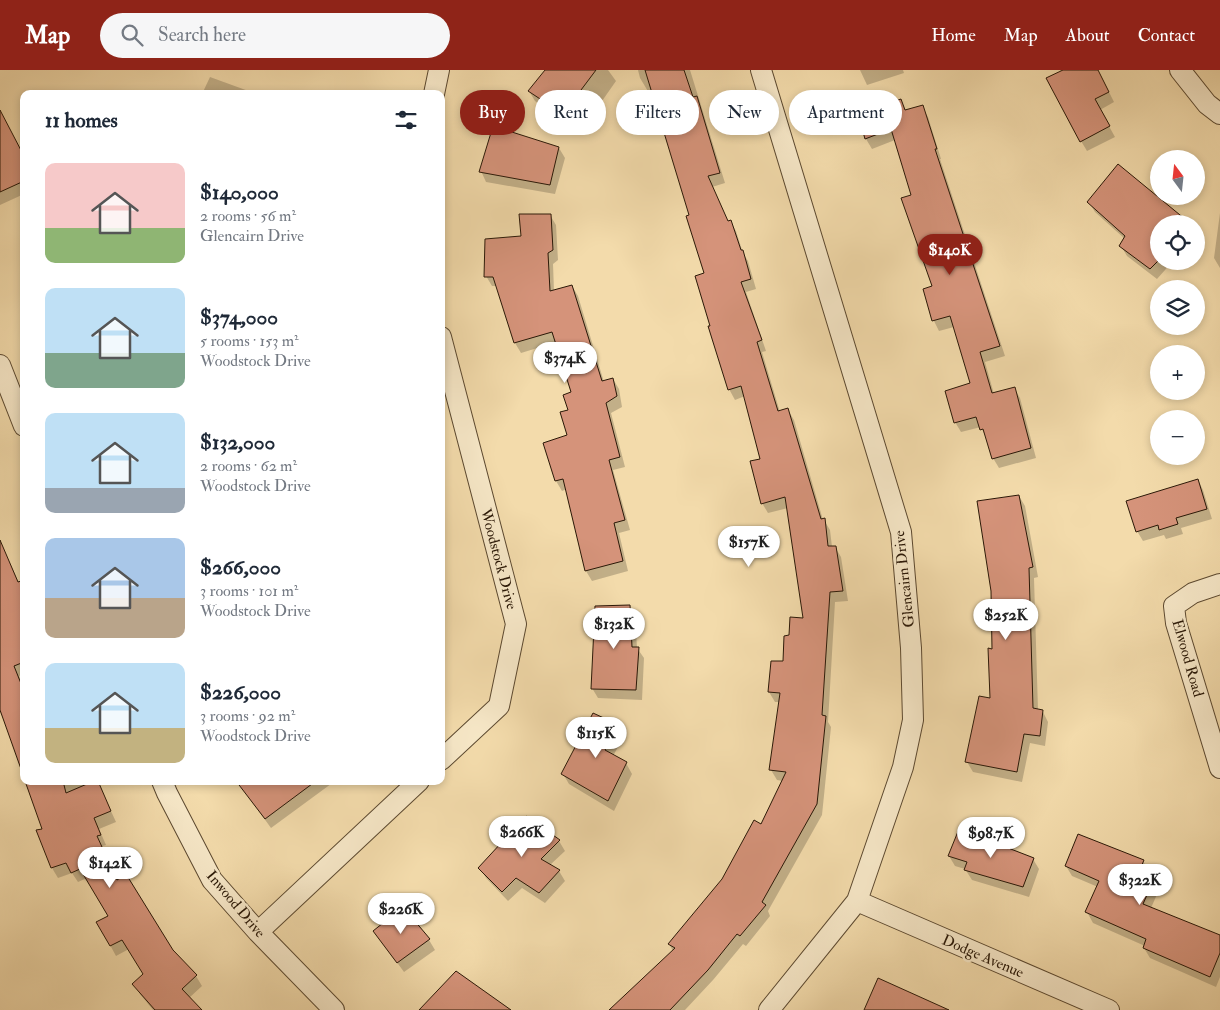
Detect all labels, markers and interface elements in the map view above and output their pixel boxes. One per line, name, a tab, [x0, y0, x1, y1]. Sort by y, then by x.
search box	[100, 13, 450, 58]
text: Map	[25, 20, 70, 51]
icon: search	[118, 21, 146, 49]
text: Search here	[158, 23, 246, 47]
text: Home	[931, 24, 976, 47]
text: Map	[1004, 24, 1038, 47]
text: About	[1066, 24, 1110, 47]
text: Contact	[1138, 24, 1195, 47]
chip: Buy	[460, 90, 525, 135]
chip: Rent	[535, 90, 606, 135]
chip: Filters	[616, 90, 699, 135]
chip: New	[709, 90, 779, 135]
chip: Apartment	[789, 90, 902, 135]
icon: filters	[392, 106, 420, 134]
text: 11 homes	[45, 107, 118, 134]
north arrow	[1150, 150, 1205, 205]
map controls	[1150, 150, 1205, 465]
text: $140,000	[200, 179, 279, 206]
icon: home	[85, 183, 145, 243]
text: 2 rooms · 56 m²	[200, 206, 296, 226]
button: locate	[1150, 215, 1205, 270]
text: Glencairn Drive	[200, 226, 304, 246]
pin: $140K	[915, 234, 985, 276]
text: $140K	[929, 240, 971, 260]
button: layers	[1150, 280, 1205, 335]
text: $374,000	[200, 304, 278, 331]
icon: home	[85, 308, 145, 368]
text: 5 rooms · 153 m²	[200, 331, 299, 351]
pin: $374K	[530, 342, 600, 384]
button: +	[1150, 345, 1205, 400]
text: $374K	[544, 348, 586, 368]
text: Woodstock Drive	[200, 351, 311, 371]
button: −	[1150, 410, 1205, 465]
text: $132,000	[200, 429, 275, 456]
icon: home	[85, 433, 145, 493]
text: 2 rooms · 62 m²	[200, 456, 297, 476]
text: Woodstock Drive	[200, 476, 311, 496]
street label: Woodstock Drive	[476, 506, 521, 612]
pin: $157K	[714, 526, 784, 568]
street label: Glencairn Drive	[890, 530, 919, 628]
text: $157K	[729, 532, 769, 552]
text: $266,000	[200, 554, 281, 581]
icon: home	[85, 558, 145, 618]
text: 3 rooms · 101 m²	[200, 581, 298, 601]
pin: $252K	[971, 598, 1041, 641]
text: Woodstock Drive	[200, 601, 311, 621]
text: $252K	[984, 605, 1028, 625]
pin: $132K	[579, 608, 649, 650]
text: $132K	[594, 614, 634, 634]
street label: Elwood Road	[1167, 617, 1208, 700]
text: $226,000	[200, 679, 281, 706]
icon: home	[85, 683, 145, 743]
text: 3 rooms · 92 m²	[200, 706, 295, 726]
pin: $115K	[561, 716, 631, 759]
text: $115K	[577, 723, 615, 743]
text: Woodstock Drive	[200, 726, 311, 746]
pin: $266K	[487, 816, 557, 858]
pin: $98.7K	[950, 816, 1032, 859]
text: $266K	[500, 822, 544, 842]
text: $98.7K	[968, 823, 1014, 843]
pin: $142K	[75, 846, 145, 889]
text: $142K	[89, 853, 131, 873]
pin: $322K	[1105, 864, 1175, 906]
street label: Inwood Drive	[202, 867, 269, 942]
text: $322K	[1119, 870, 1161, 890]
pin: $226K	[366, 892, 436, 935]
text: $226K	[379, 899, 423, 919]
street label: Dodge Avenue	[939, 931, 1027, 982]

